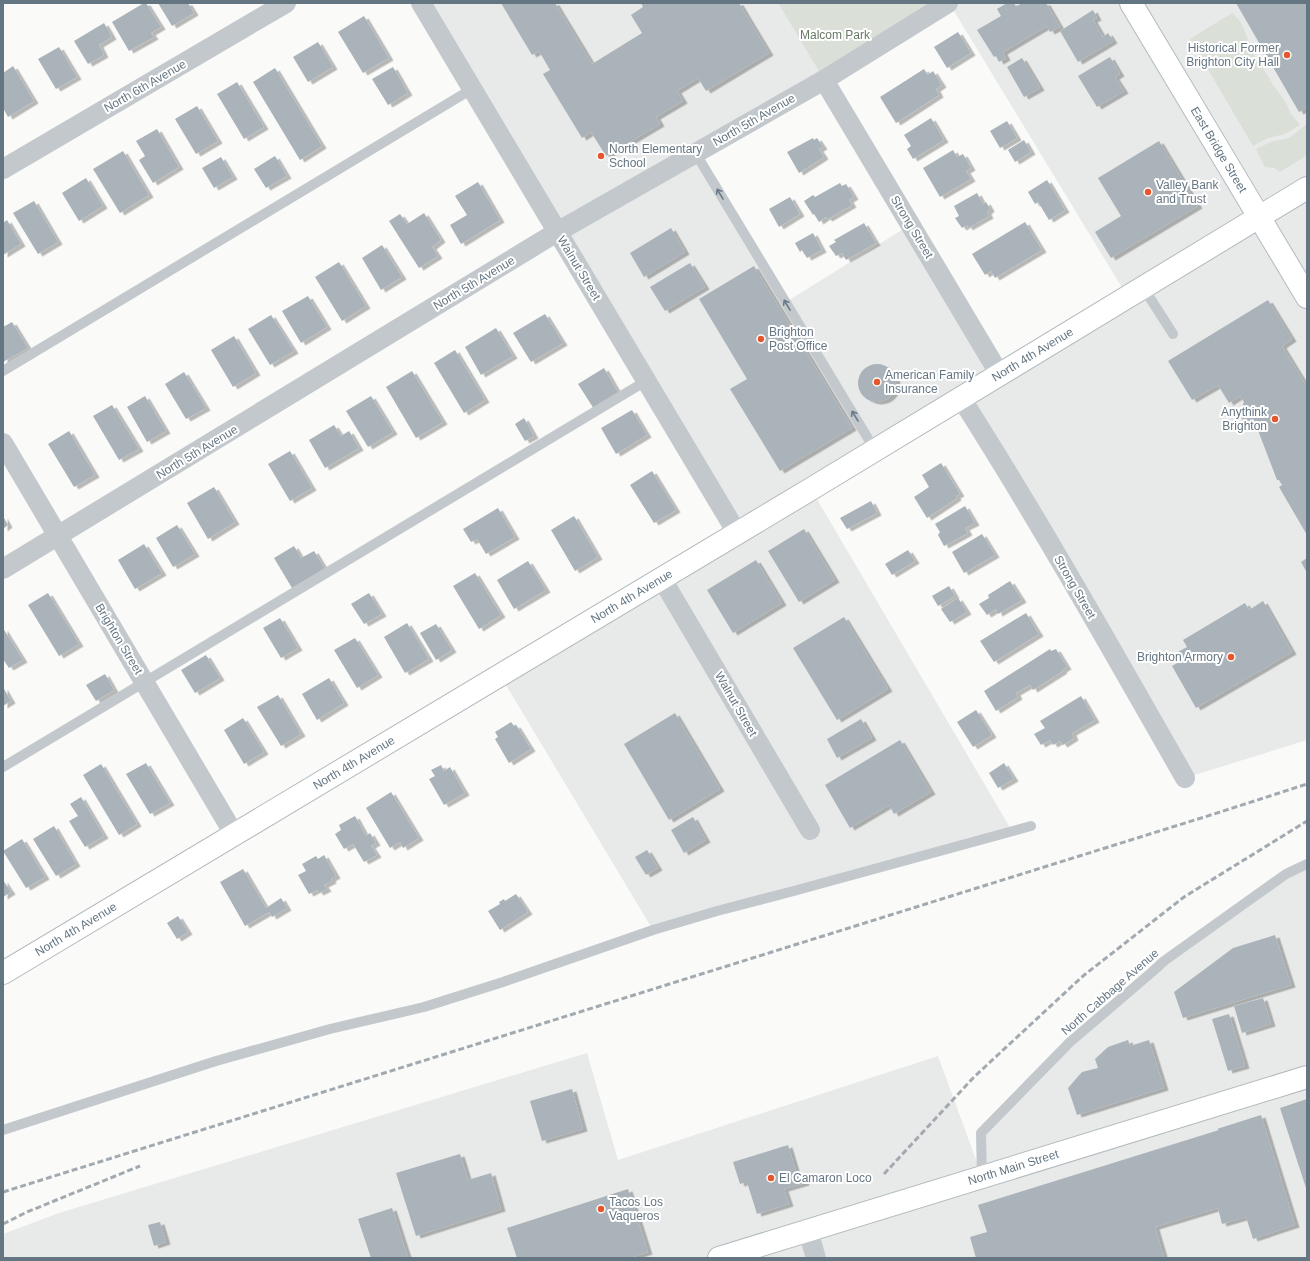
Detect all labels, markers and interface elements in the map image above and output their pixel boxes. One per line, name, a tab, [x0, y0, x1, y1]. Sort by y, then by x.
park label: Malcom Park	[800, 28, 871, 42]
place label: Historical Former Brighton City Hall	[1186, 41, 1279, 69]
marker: Historical Former Brighton City Hall	[1282, 50, 1292, 60]
street label: North 6th Avenue	[101, 57, 189, 115]
street label: North 5th Avenue	[710, 91, 798, 149]
street label: East Bridge Street	[1188, 104, 1250, 196]
place label: North Elementary School	[609, 142, 702, 170]
marker: North Elementary School	[596, 151, 606, 161]
place label: Valley Bank and Trust	[1156, 178, 1219, 206]
marker: Valley Bank and Trust	[1143, 187, 1153, 197]
one-way arrow	[716, 188, 724, 200]
street label: Strong Street	[888, 193, 937, 261]
street label: Walnut Street	[554, 233, 604, 303]
street label: North 5th Avenue	[431, 253, 518, 313]
one-way arrow	[783, 299, 791, 311]
street label: North 4th Avenue	[989, 324, 1076, 385]
place label: Brighton Post Office	[769, 325, 828, 353]
marker: Brighton Post Office	[756, 334, 766, 344]
place label: American Family Insurance	[885, 368, 974, 396]
marker: American Family Insurance	[872, 377, 882, 387]
place label: Anythink Brighton	[1221, 405, 1268, 433]
one-way arrow	[850, 410, 858, 422]
marker: Anythink Brighton	[1270, 414, 1280, 424]
street label: North 5th Avenue	[154, 422, 241, 482]
street label: Strong Street	[1051, 553, 1099, 622]
street label: North 4th Avenue	[588, 566, 675, 626]
street label: Brighton Street	[92, 601, 146, 677]
place label: Brighton Armory	[1137, 650, 1223, 664]
marker: Brighton Armory	[1226, 652, 1236, 662]
street label: Walnut Street	[712, 669, 760, 739]
street label: North 4th Avenue	[311, 733, 397, 793]
street label: North 4th Avenue	[33, 899, 120, 959]
street label: North Cabbage Avenue	[1058, 946, 1162, 1038]
street label: North Main Street	[966, 1147, 1061, 1188]
place label: El Camaron Loco	[779, 1171, 872, 1185]
marker: El Camaron Loco	[766, 1173, 776, 1183]
place label: Tacos Los Vaqueros	[609, 1195, 663, 1223]
marker: Tacos Los Vaqueros	[596, 1204, 606, 1214]

